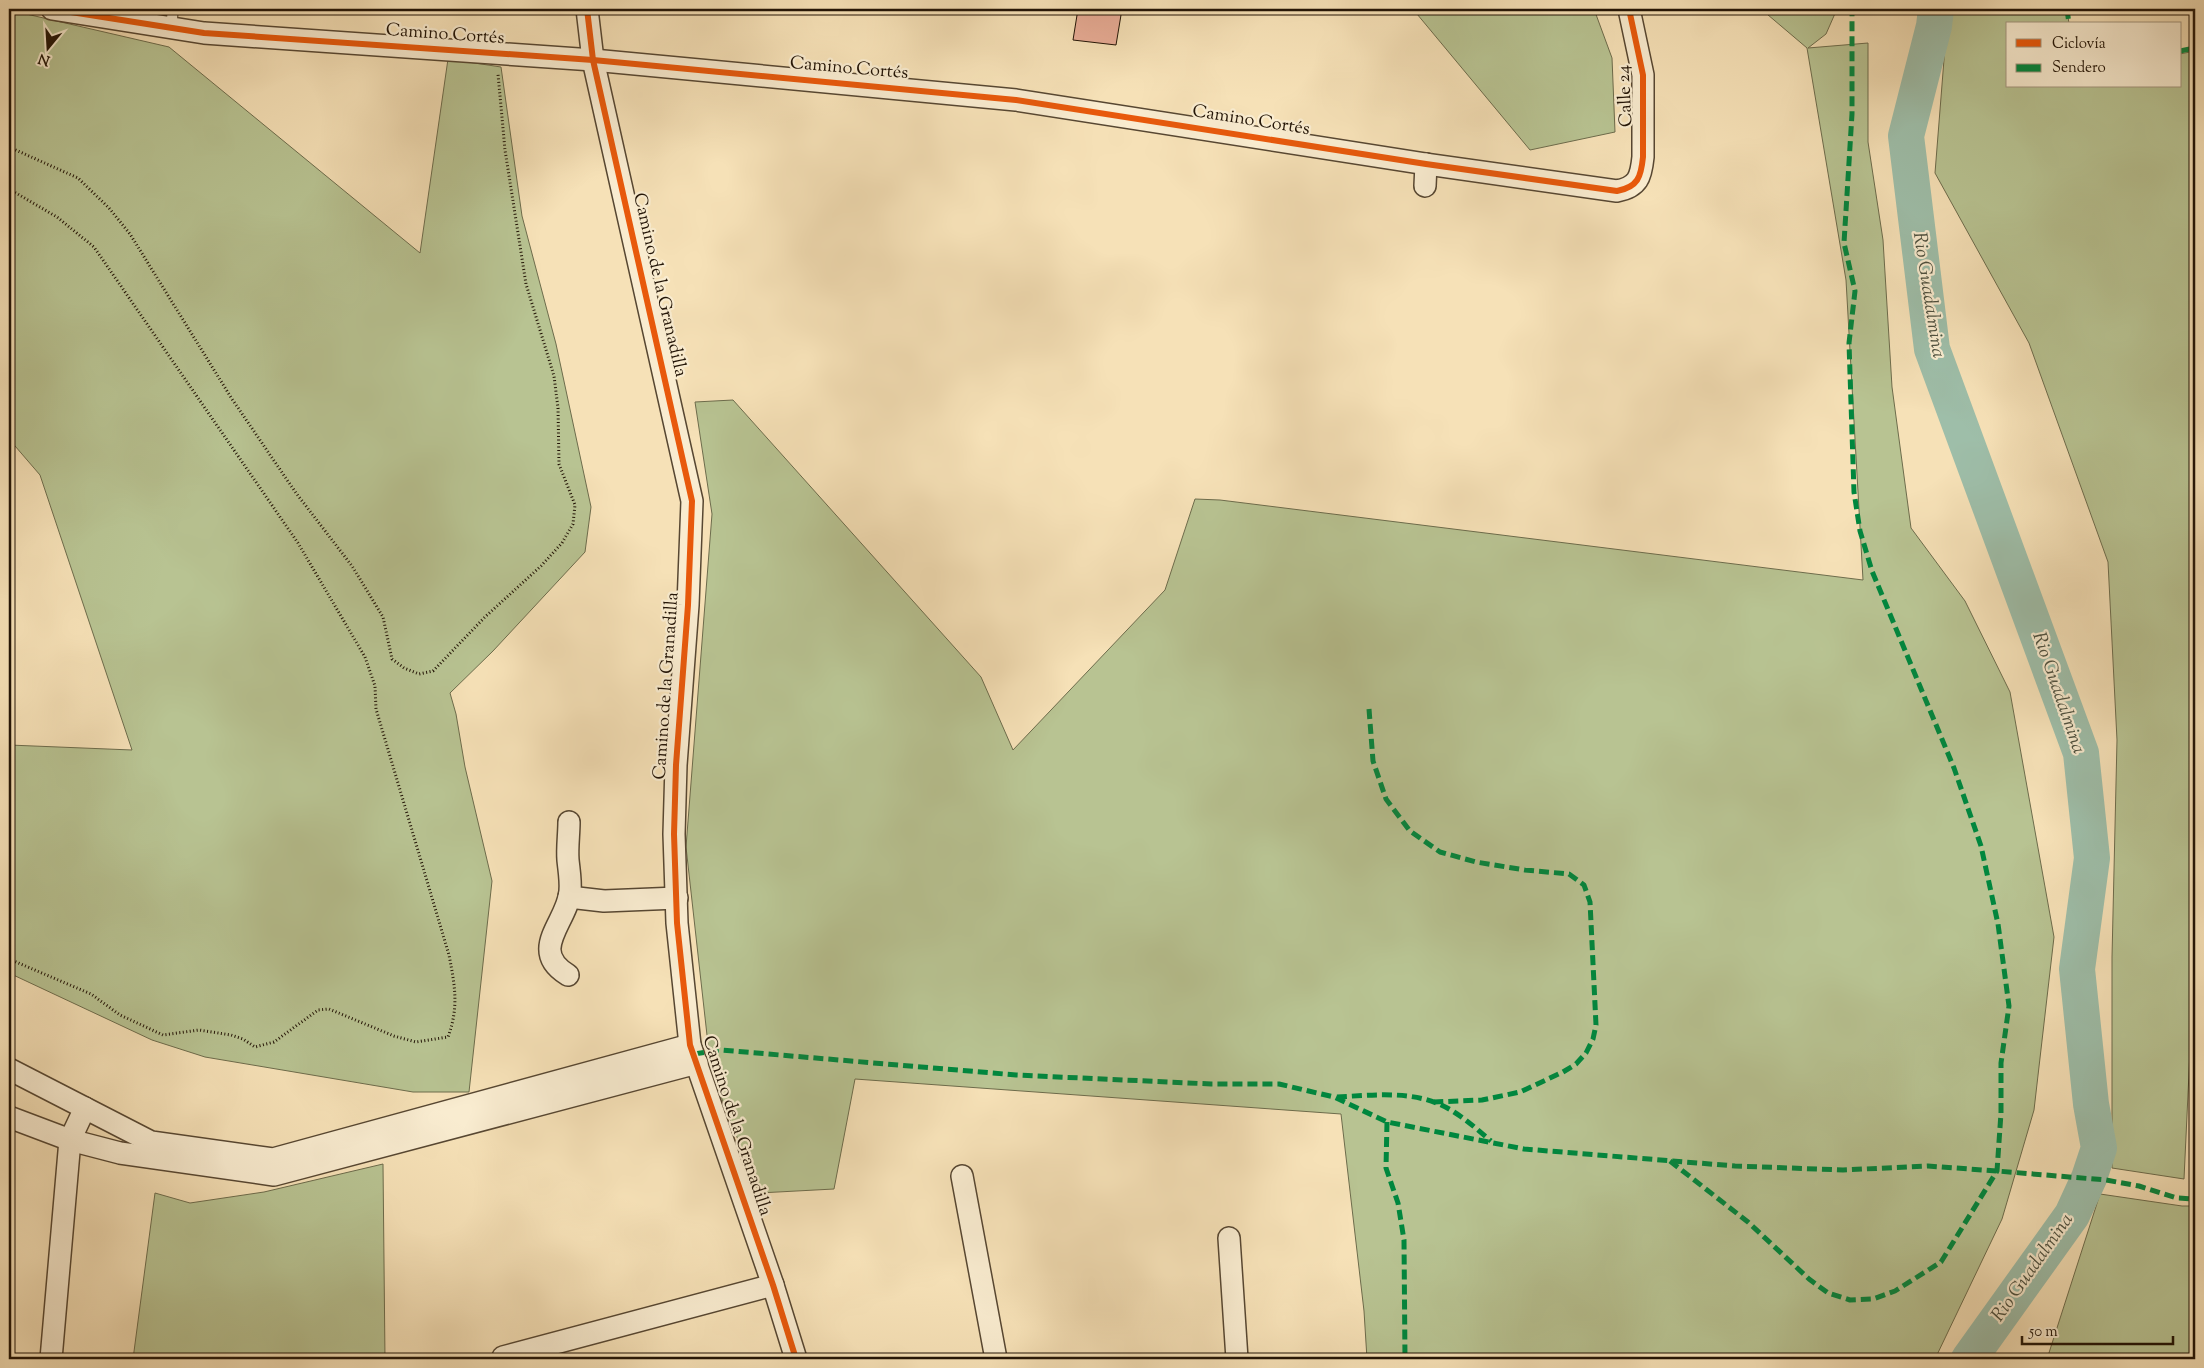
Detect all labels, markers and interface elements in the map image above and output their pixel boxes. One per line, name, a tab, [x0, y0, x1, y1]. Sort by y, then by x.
street label: Camino Cortés	[385, 18, 505, 52]
north arrow	[22, 22, 72, 72]
legend	[2006, 22, 2182, 88]
text: Ciclovía	[2052, 34, 2106, 55]
text: N	[36, 47, 53, 70]
street label: Camino Cortés	[789, 51, 909, 87]
text: Sendero	[2052, 58, 2106, 79]
street label: Calle 24	[1611, 64, 1641, 128]
street label: Camino Cortés	[1190, 99, 1312, 143]
street label: Camino de la Granadilla	[625, 190, 693, 380]
water label: Rio Guadalmina	[1905, 230, 1951, 360]
street label: Camino de la Granadilla	[647, 591, 687, 781]
water label: Rio Guadalmina	[2025, 629, 2091, 758]
street label: Camino de la Granadilla	[695, 1033, 777, 1219]
water label: Rio Guadalmina	[1986, 1208, 2081, 1328]
scale bar	[2022, 1313, 2173, 1345]
text: 50 m	[2028, 1322, 2058, 1343]

